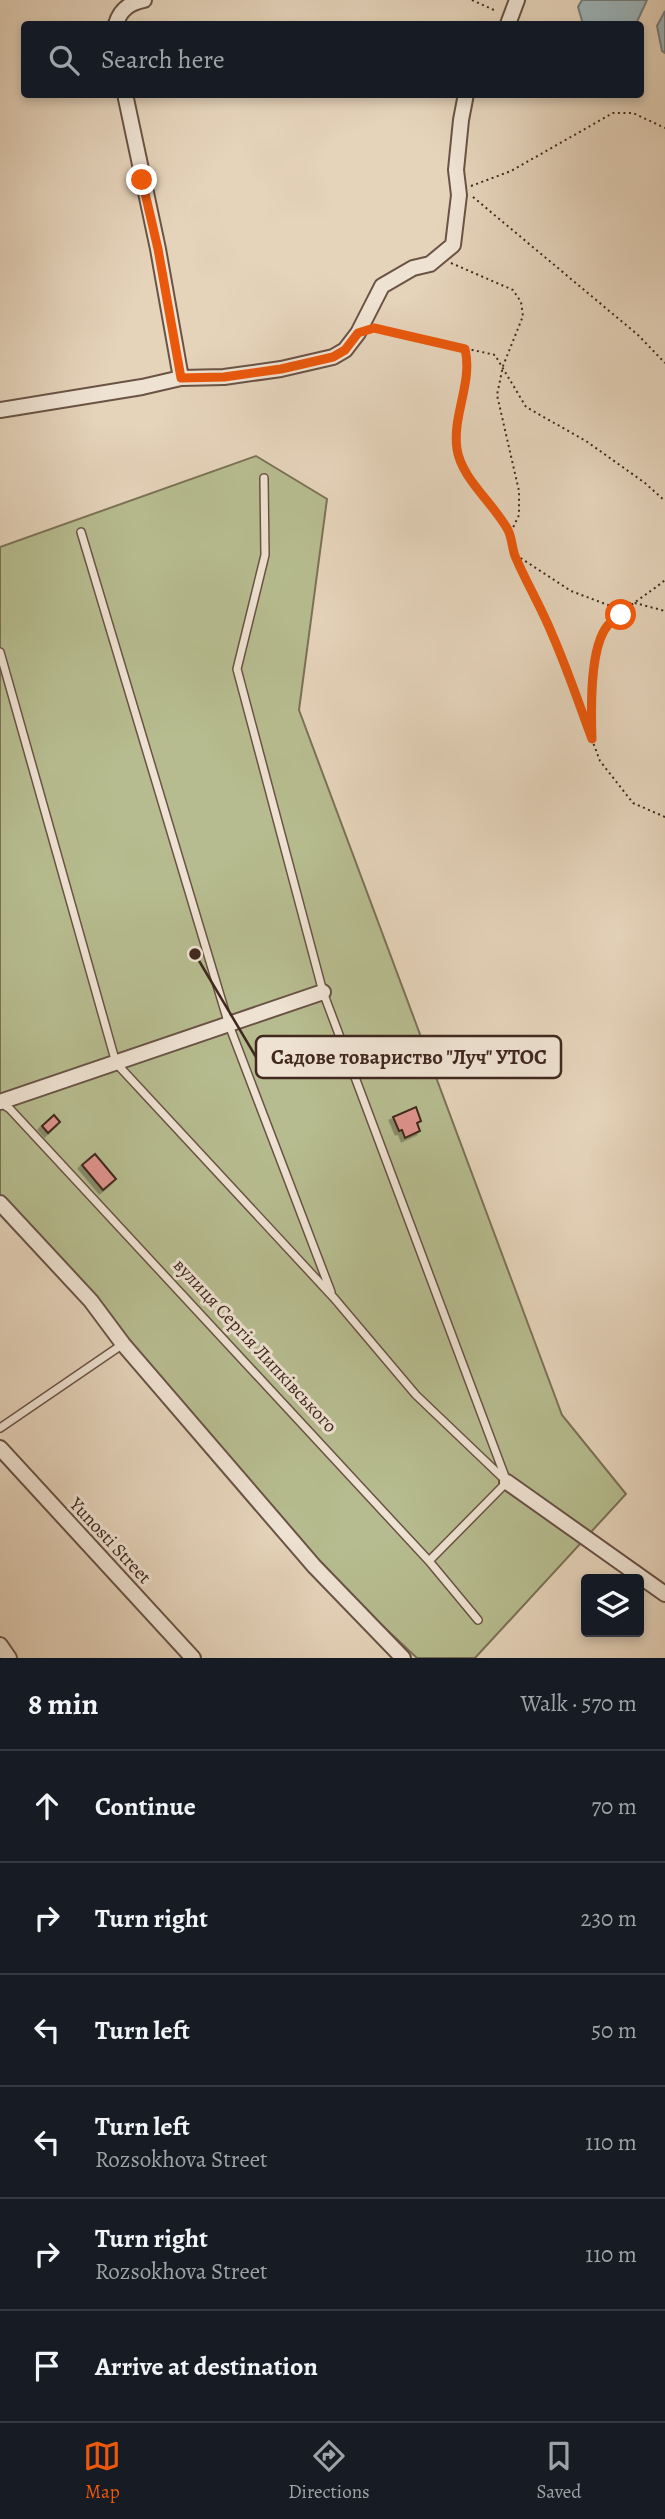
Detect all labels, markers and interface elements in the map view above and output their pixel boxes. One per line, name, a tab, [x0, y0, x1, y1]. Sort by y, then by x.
search box	[21, 21, 644, 98]
icon: search	[45, 41, 83, 79]
text: Search here	[101, 42, 225, 77]
route end	[126, 164, 157, 195]
route start	[605, 599, 636, 630]
callout: Садове товариство "Луч" УТОС	[256, 1036, 561, 1078]
text: Садове товариство "Луч" УТОС	[271, 1043, 547, 1071]
street label: вулиця Сергія Липківського	[167, 1253, 343, 1439]
street label: Yunosti Street	[63, 1491, 157, 1590]
map controls	[581, 1574, 644, 1637]
button: layers	[581, 1574, 644, 1637]
text: 8 min	[28, 1684, 98, 1724]
text: Walk · 570 m	[520, 1688, 637, 1719]
icon: ahead	[28, 1787, 66, 1825]
text: Continue	[95, 1789, 196, 1824]
text: 70 m	[591, 1791, 637, 1822]
icon: right	[28, 1899, 66, 1937]
text: Turn right	[95, 1901, 208, 1936]
text: 230 m	[581, 1903, 637, 1934]
icon: left	[28, 2011, 66, 2049]
text: Turn left	[95, 2013, 190, 2048]
text: 50 m	[591, 2015, 637, 2046]
text: Turn left	[95, 2109, 190, 2144]
icon: left	[28, 2123, 66, 2161]
text: 110 m	[585, 2127, 637, 2158]
text: Rozsokhova Street	[95, 2144, 268, 2175]
text: Turn right	[95, 2221, 208, 2256]
icon: right	[28, 2235, 66, 2273]
text: 110 m	[585, 2239, 637, 2270]
text: Rozsokhova Street	[95, 2256, 268, 2287]
icon: arrive	[28, 2347, 66, 2385]
text: Arrive at destination	[95, 2349, 318, 2384]
tab: Map	[83, 2437, 121, 2505]
tab: Directions	[288, 2437, 370, 2505]
tab: Saved	[537, 2437, 582, 2505]

